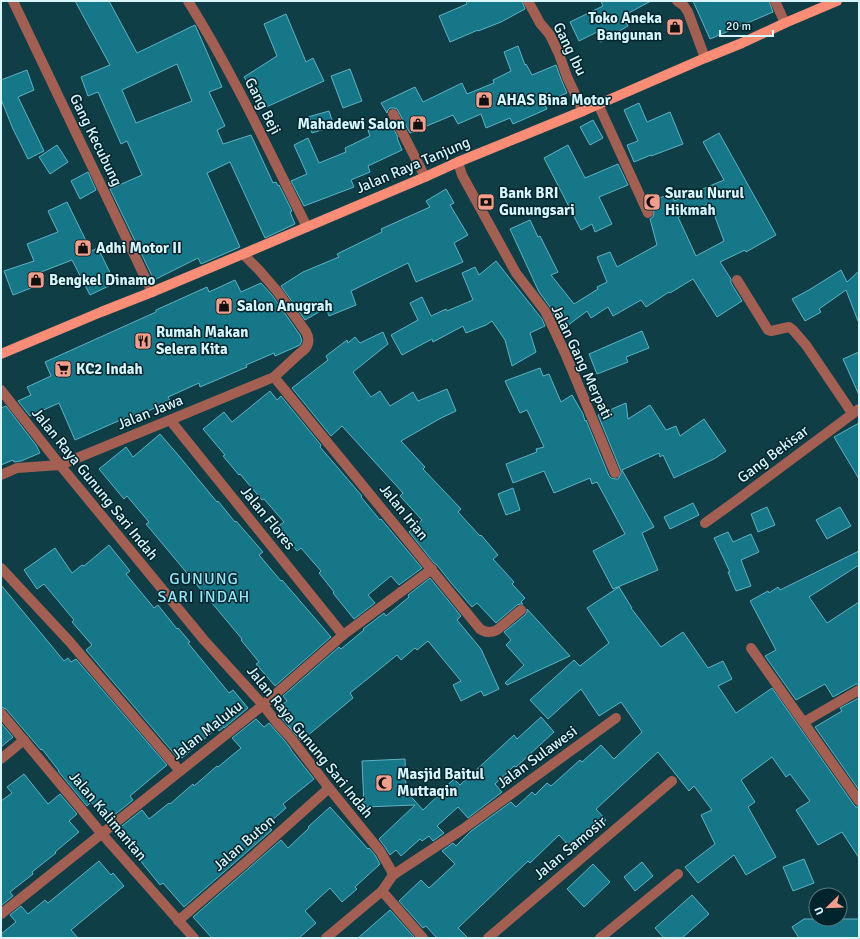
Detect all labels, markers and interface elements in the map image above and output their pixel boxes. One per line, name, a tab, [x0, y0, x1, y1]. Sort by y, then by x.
place label: Toko Aneka Bangunan	[588, 9, 662, 44]
scale bar	[720, 12, 773, 38]
shop icon: Toko Aneka Bangunan	[665, 17, 685, 37]
street label: Gang Ibu	[549, 19, 591, 79]
text: 20 m	[726, 19, 751, 34]
street label: Gang Beji	[241, 75, 285, 137]
shop icon: AHAS Bina Motor	[474, 90, 494, 110]
street label: Gang Kecubung	[66, 91, 126, 189]
place label: AHAS Bina Motor	[497, 91, 611, 109]
shop icon: Mahadewi Salon	[408, 114, 428, 134]
place label: Mahadewi Salon	[298, 115, 405, 133]
street label: Jalan Raya Tanjung	[353, 133, 473, 197]
place label: Bank BRI Gunungsari	[499, 184, 575, 219]
place label: Surau Nurul Hikmah	[665, 184, 744, 219]
bank icon: Bank BRI Gunungsari	[476, 192, 496, 212]
mosque icon: Surau Nurul Hikmah	[642, 192, 662, 212]
shop icon: Adhi Motor II	[73, 238, 93, 258]
place label: Adhi Motor II	[96, 239, 182, 257]
shop icon: Bengkel Dinamo	[26, 270, 46, 290]
place label: Bengkel Dinamo	[49, 271, 155, 289]
shop icon: Salon Anugrah	[214, 296, 234, 316]
place label: Salon Anugrah	[237, 297, 333, 315]
street label: Jalan Gang Merpati	[548, 302, 616, 422]
place label: Rumah Makan Selera Kita	[156, 323, 248, 358]
restaurant icon: Rumah Makan Selera Kita	[133, 331, 153, 351]
supermarket icon: KC2 Indah	[53, 359, 73, 379]
place label: KC2 Indah	[76, 360, 143, 378]
street label: Jalan Jawa	[114, 391, 186, 433]
street label: Jalan Raya Gunung Sari Indah	[28, 404, 162, 564]
street label: Gang Bekisar	[734, 421, 813, 487]
street label: Jalan Irian	[376, 480, 432, 544]
street label: Jalan Flores	[237, 483, 299, 554]
district label: GUNUNG SARI INDAH	[158, 569, 250, 607]
street label: Jalan Raya Gunung Sari Indah	[243, 662, 377, 822]
street label: Jalan Maluku	[168, 697, 246, 763]
street label: Jalan Sulawesi	[493, 722, 581, 792]
place label: Masjid Baitul Muttaqin	[397, 765, 485, 800]
street label: Jalan Kalimantan	[65, 768, 151, 864]
mosque icon: Masjid Baitul Muttaqin	[374, 773, 394, 793]
street label: Jalan Buton	[209, 811, 279, 875]
street label: Jalan Samosir	[530, 812, 610, 884]
north arrow	[808, 887, 848, 927]
text: U	[812, 905, 827, 917]

